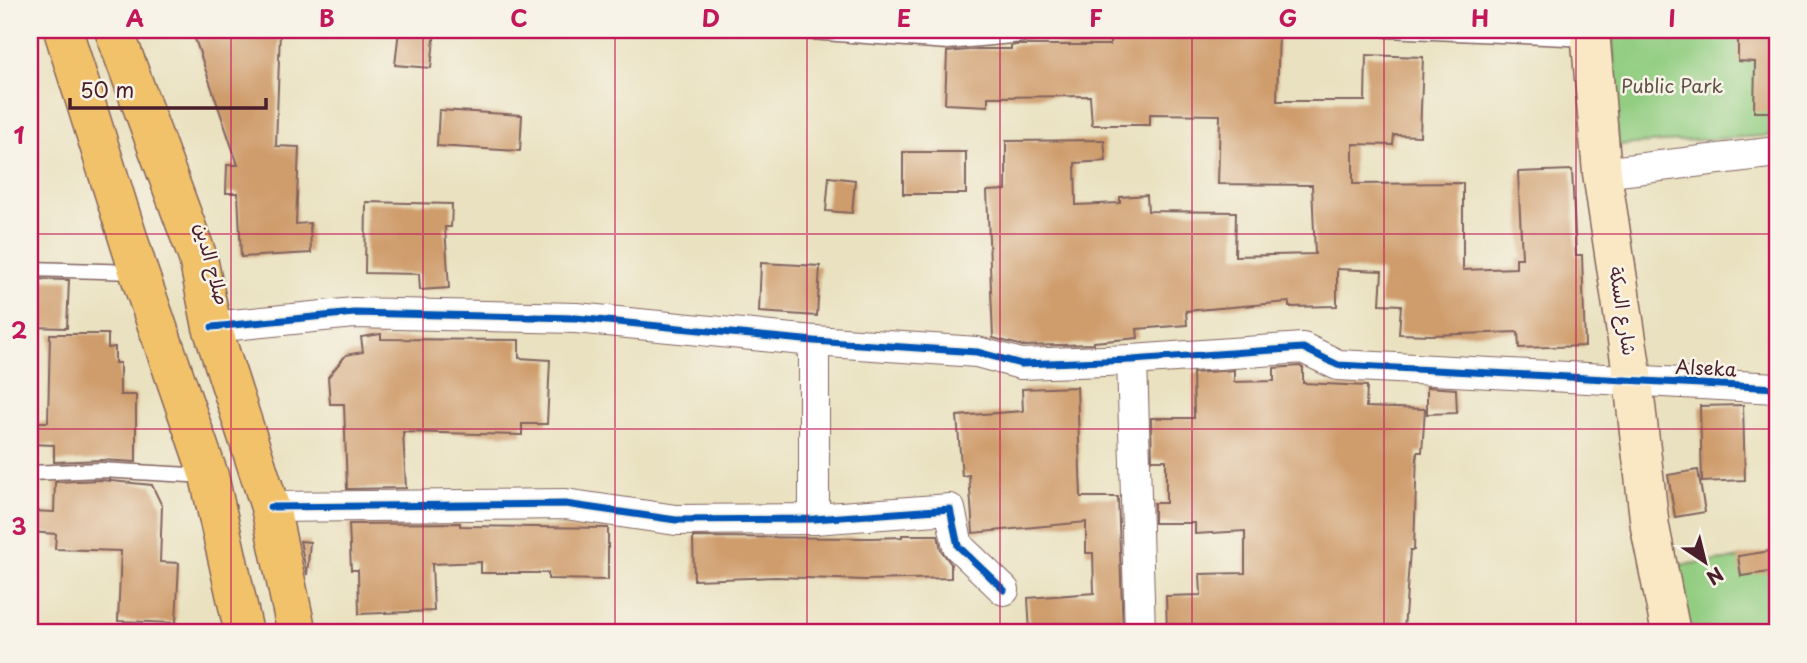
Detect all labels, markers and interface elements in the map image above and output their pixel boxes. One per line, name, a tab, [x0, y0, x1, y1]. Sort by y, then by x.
text: A	[126, 0, 144, 35]
text: B	[319, 0, 335, 35]
text: C	[510, 0, 528, 35]
text: D	[702, 0, 720, 35]
text: E	[897, 0, 911, 35]
text: F	[1089, 0, 1103, 35]
text: G	[1279, 0, 1297, 35]
text: H	[1471, 0, 1489, 35]
text: I	[1668, 0, 1676, 35]
scale bar	[70, 66, 266, 110]
park label: Public Park	[1621, 71, 1724, 99]
text: 50 m	[80, 73, 134, 105]
text: 1	[14, 117, 25, 152]
street label: صلاح الدين	[189, 219, 237, 308]
street label: شارع السكة	[1602, 264, 1645, 358]
text: 2	[11, 312, 27, 347]
street label: Alseka	[1675, 351, 1738, 383]
text: 3	[11, 508, 27, 543]
north arrow	[1671, 526, 1741, 596]
text: N	[1701, 561, 1730, 593]

